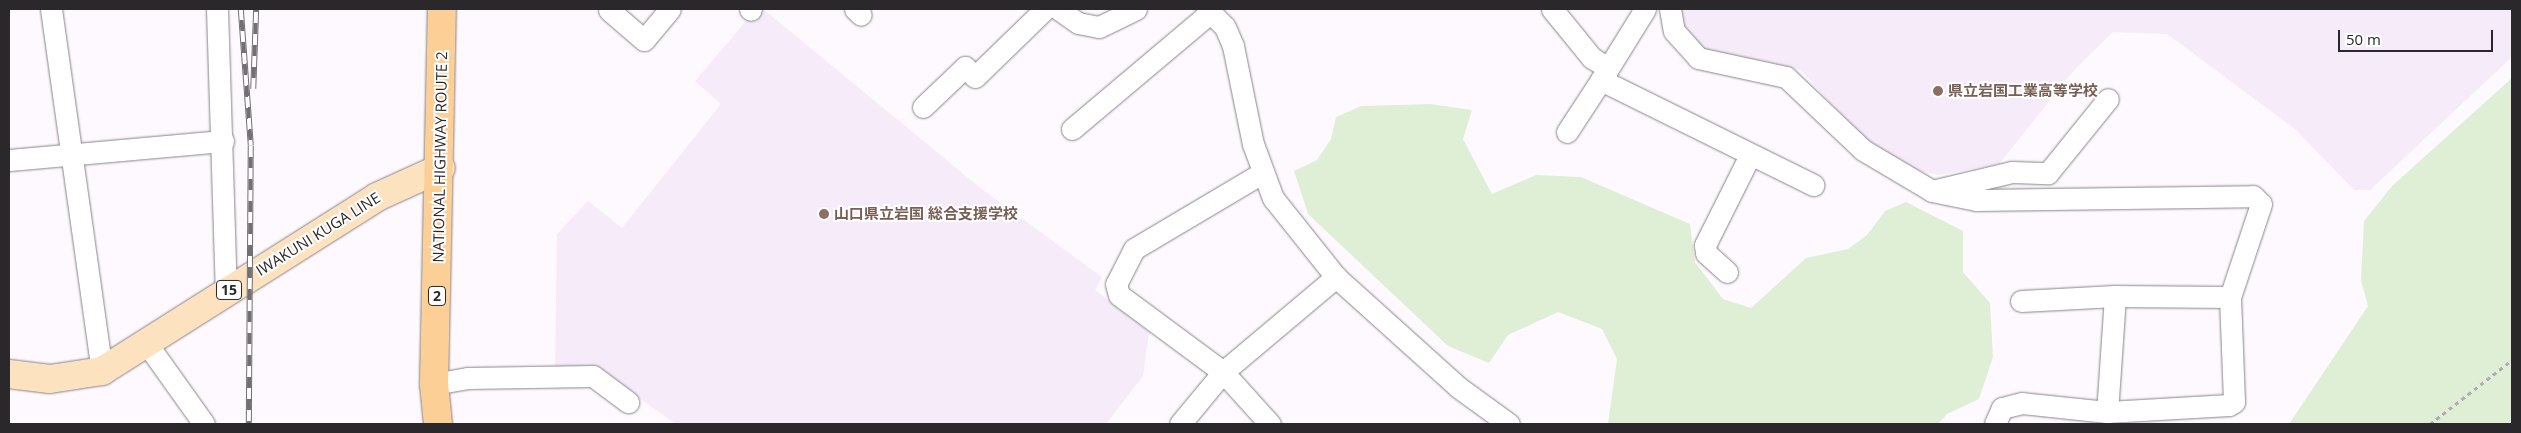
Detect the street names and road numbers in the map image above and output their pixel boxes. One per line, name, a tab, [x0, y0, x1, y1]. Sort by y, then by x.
street label: NATIONAL HIGHWAY ROUTE 2	[429, 51, 451, 263]
street label: IWAKUNI KUGA LINE	[253, 188, 383, 280]
road number: 15	[215, 278, 243, 302]
road number: 2	[427, 284, 447, 308]

